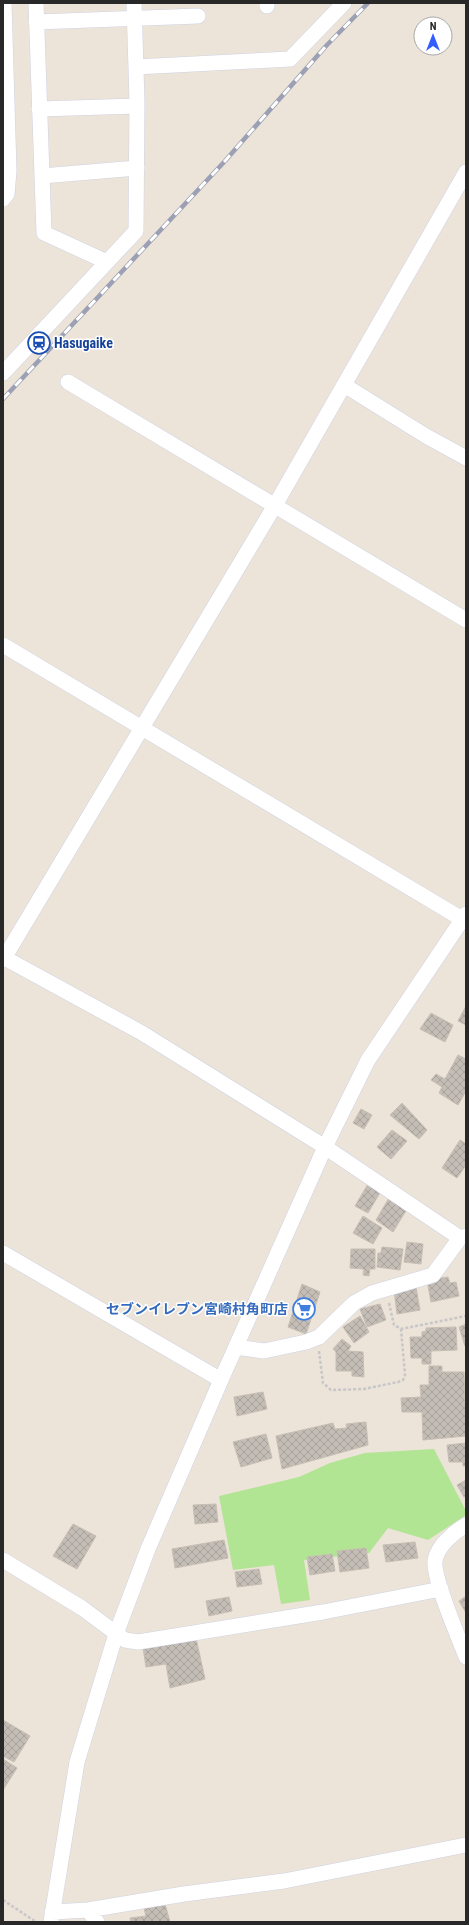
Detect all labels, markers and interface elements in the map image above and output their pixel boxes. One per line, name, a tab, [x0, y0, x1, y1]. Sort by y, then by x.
north arrow	[413, 16, 453, 56]
text: N	[430, 20, 437, 33]
station icon: Hasugaike	[26, 330, 52, 356]
place label: Hasugaike	[54, 335, 113, 351]
supermarket icon: セブンイレブン宮崎村角町店	[291, 1296, 317, 1322]
place label: セブンイレブン宮崎村角町店	[106, 1301, 288, 1317]

